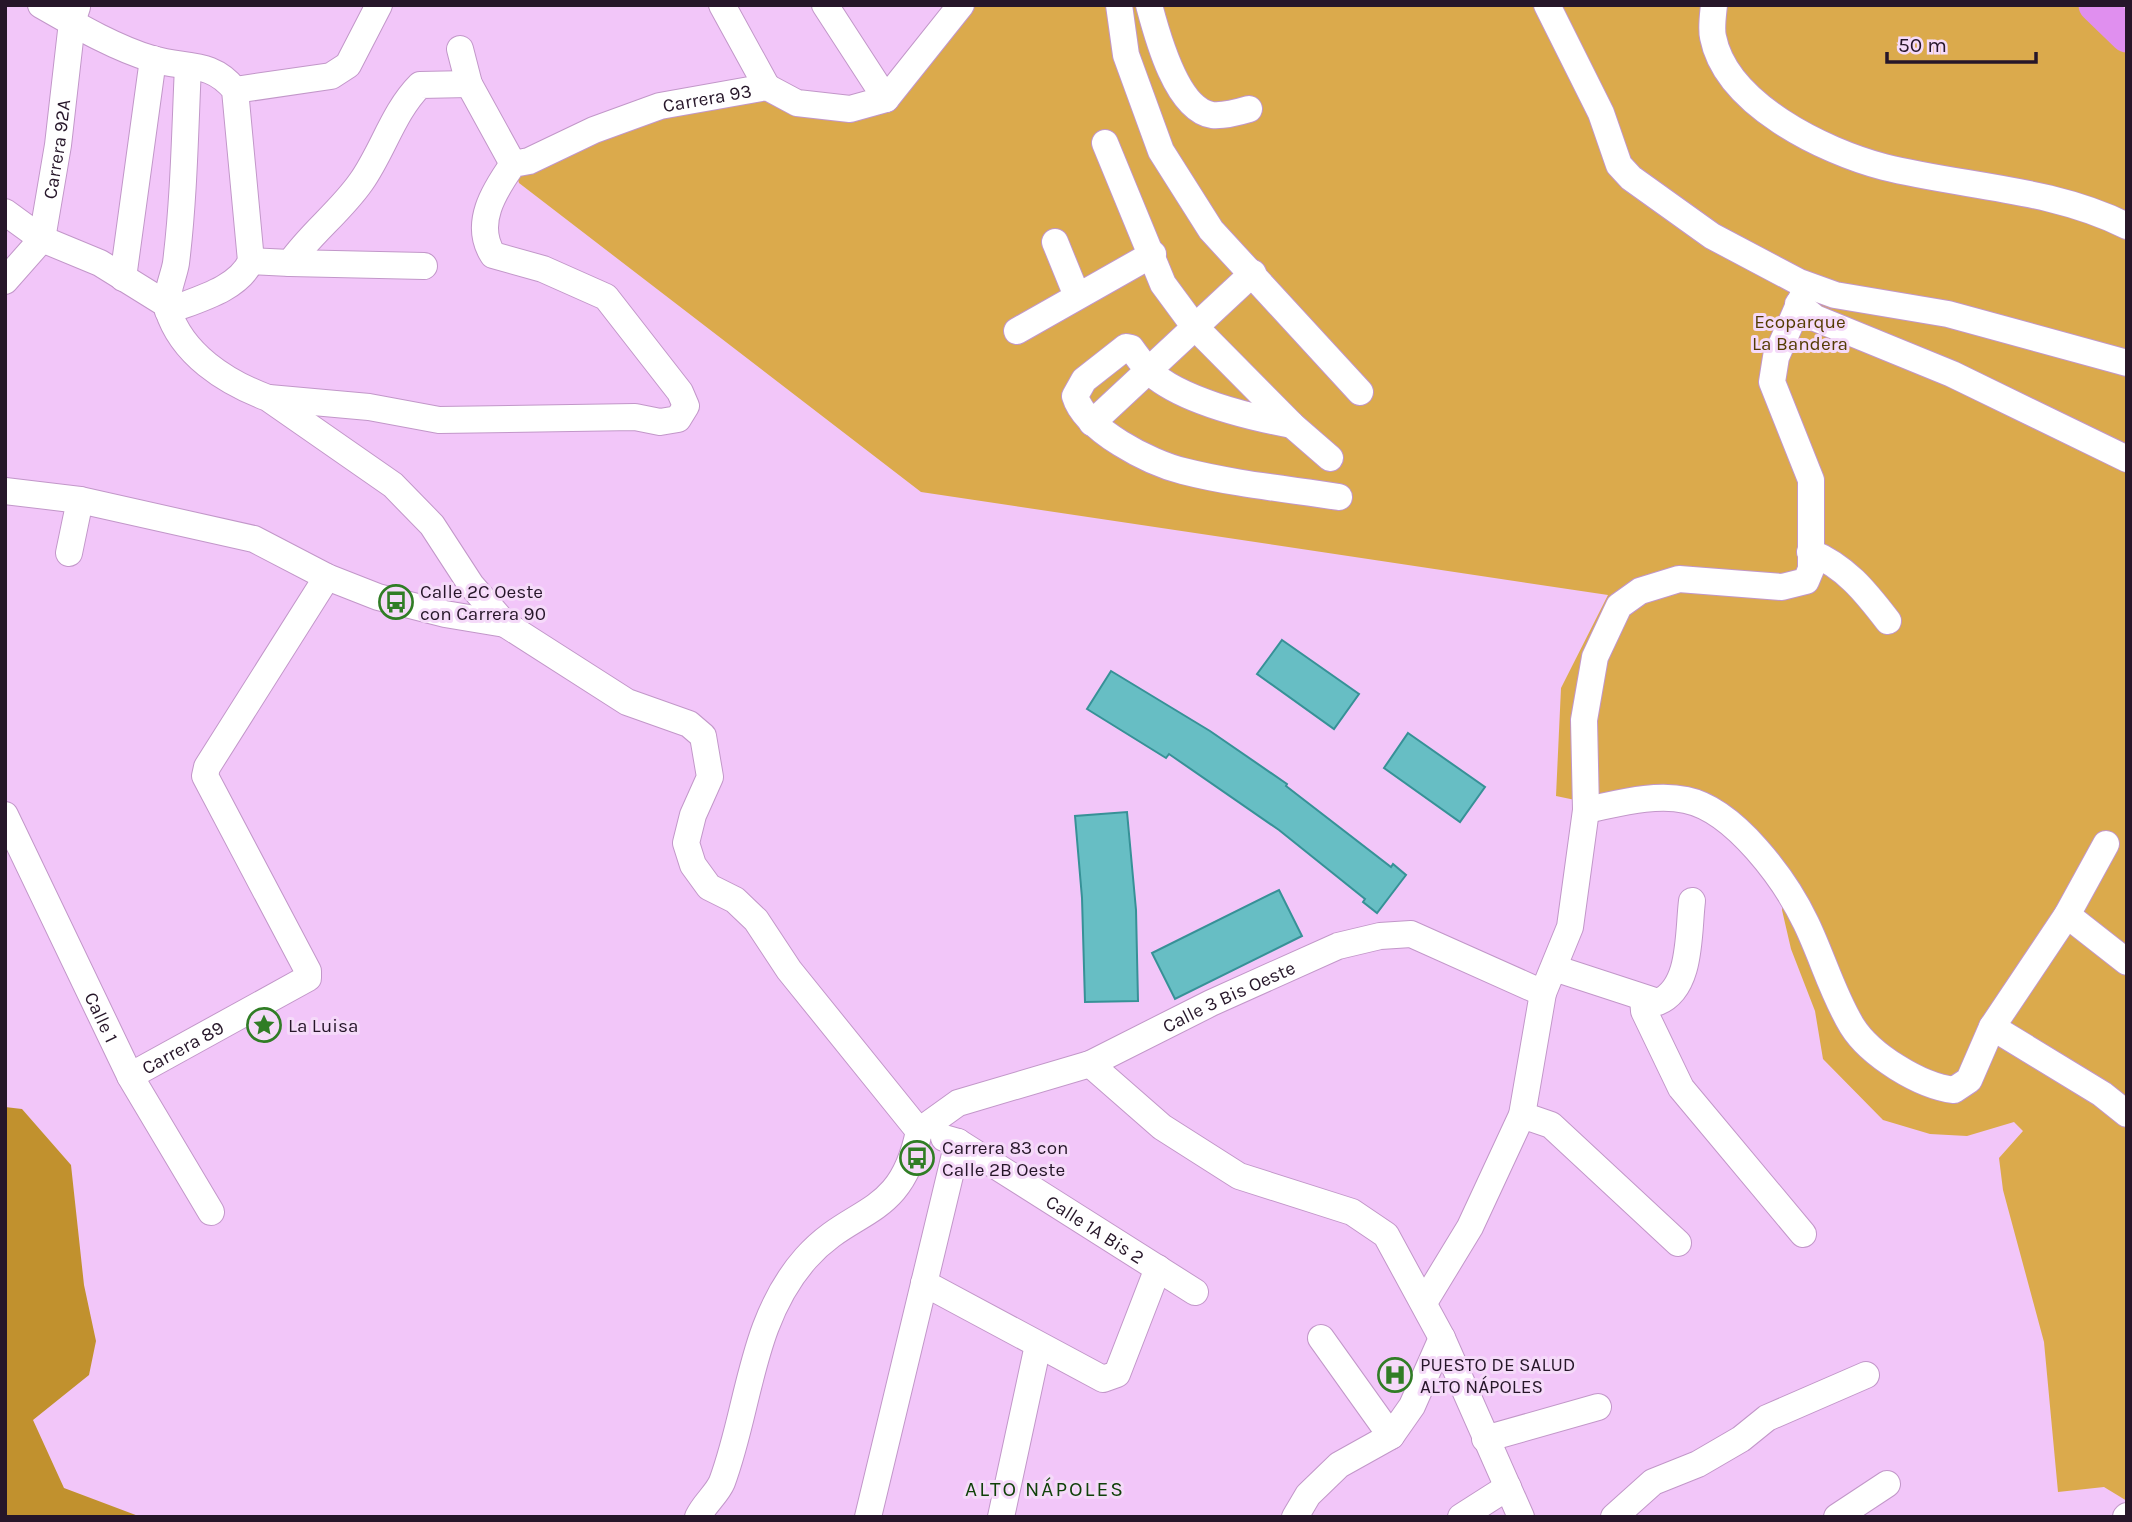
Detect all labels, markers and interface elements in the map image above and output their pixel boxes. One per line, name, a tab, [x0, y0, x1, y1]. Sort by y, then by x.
scale bar	[1887, 21, 2036, 65]
text: 50 m	[1898, 33, 1947, 57]
street label: Carrera 93	[661, 80, 753, 117]
street label: Carrera 92A	[39, 98, 75, 201]
park label: Ecoparque La Bandera	[1752, 311, 1848, 355]
place label: Calle 2C Oeste con Carrera 90	[420, 581, 546, 625]
bus stop icon: Calle 2C Oeste con Carrera 90	[377, 583, 415, 621]
street label: Calle 3 Bis Oeste	[1159, 957, 1299, 1038]
street label: Calle 1	[79, 989, 122, 1046]
place icon: La Luisa	[245, 1006, 283, 1044]
place label: La Luisa	[288, 1015, 358, 1037]
street label: Carrera 89	[138, 1017, 228, 1079]
place label: Carrera 83 con Calle 2B Oeste	[942, 1137, 1069, 1181]
bus stop icon: Carrera 83 con Calle 2B Oeste	[898, 1139, 936, 1177]
street label: Calle 1A Bis 2	[1042, 1191, 1148, 1269]
place label: PUESTO DE SALUD ALTO NÁPOLES	[1420, 1354, 1575, 1398]
hospital icon: PUESTO DE SALUD ALTO NÁPOLES	[1376, 1356, 1414, 1394]
district label: ALTO NÁPOLES	[965, 1477, 1125, 1501]

